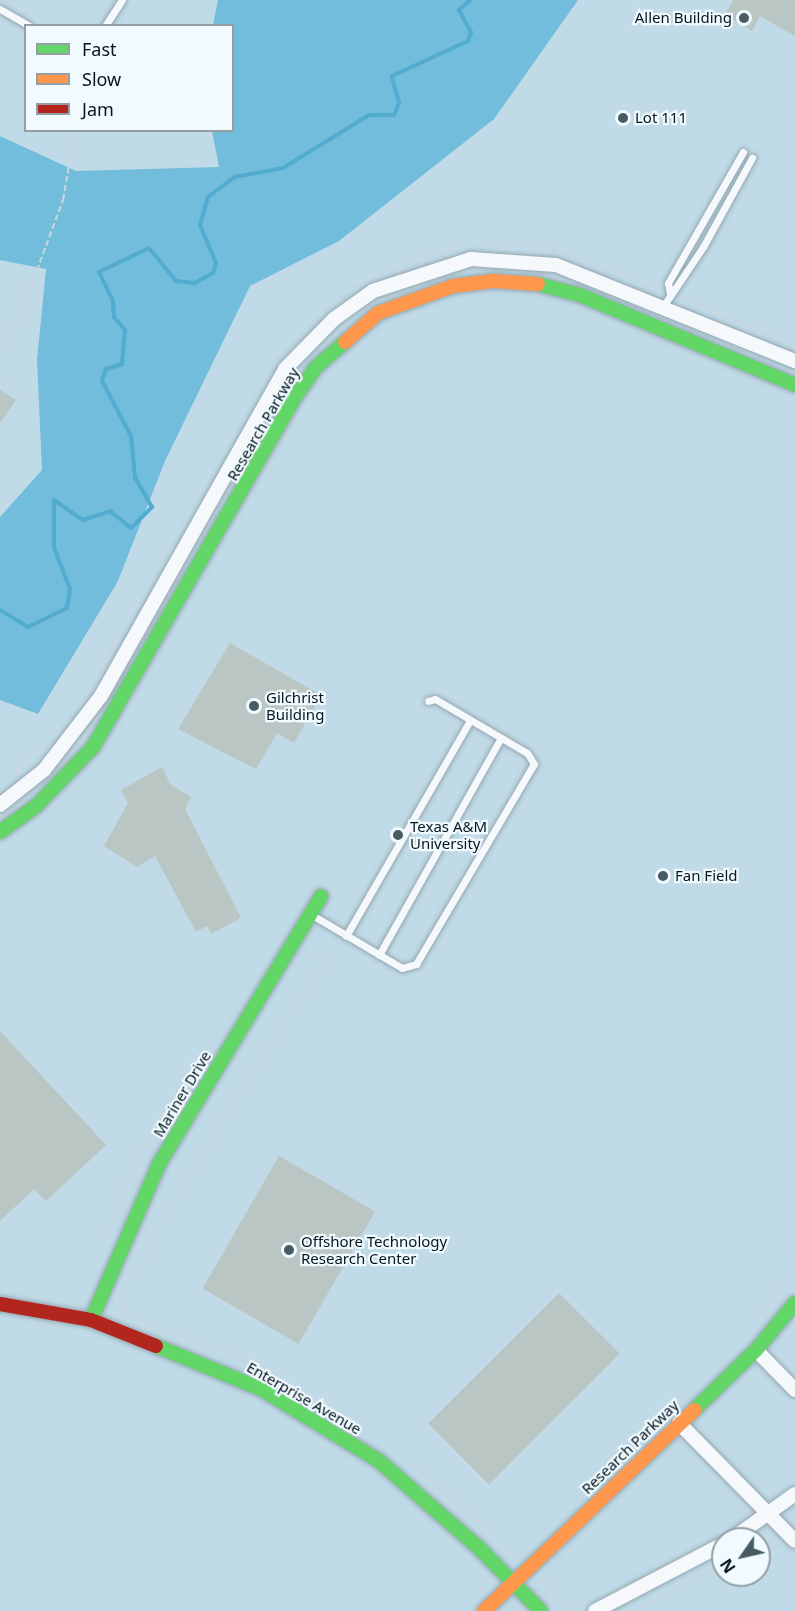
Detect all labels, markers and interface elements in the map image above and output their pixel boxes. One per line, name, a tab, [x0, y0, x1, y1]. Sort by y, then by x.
place label: Allen Building	[635, 9, 732, 27]
marker: Allen Building	[737, 11, 751, 25]
legend	[24, 24, 234, 132]
text: Fast	[82, 37, 117, 61]
text: Slow	[82, 67, 121, 91]
text: Jam	[82, 97, 114, 121]
place label: Lot 111	[635, 109, 687, 127]
marker: Lot 111	[616, 111, 630, 125]
street label: Research Parkway	[223, 364, 303, 484]
place label: Gilchrist Building	[266, 688, 324, 723]
marker: Gilchrist Building	[247, 699, 261, 713]
place label: Texas A&M University	[410, 817, 487, 852]
marker: Texas A&M University	[391, 828, 405, 842]
place label: Fan Field	[675, 867, 738, 885]
marker: Fan Field	[656, 869, 670, 883]
street label: Mariner Drive	[149, 1048, 215, 1140]
place label: Offshore Technology Research Center	[301, 1232, 447, 1267]
marker: Offshore Technology Research Center	[282, 1243, 296, 1257]
street label: Enterprise Avenue	[244, 1358, 364, 1438]
street label: Research Parkway	[578, 1396, 682, 1498]
north arrow	[711, 1527, 771, 1587]
text: N	[715, 1554, 740, 1577]

